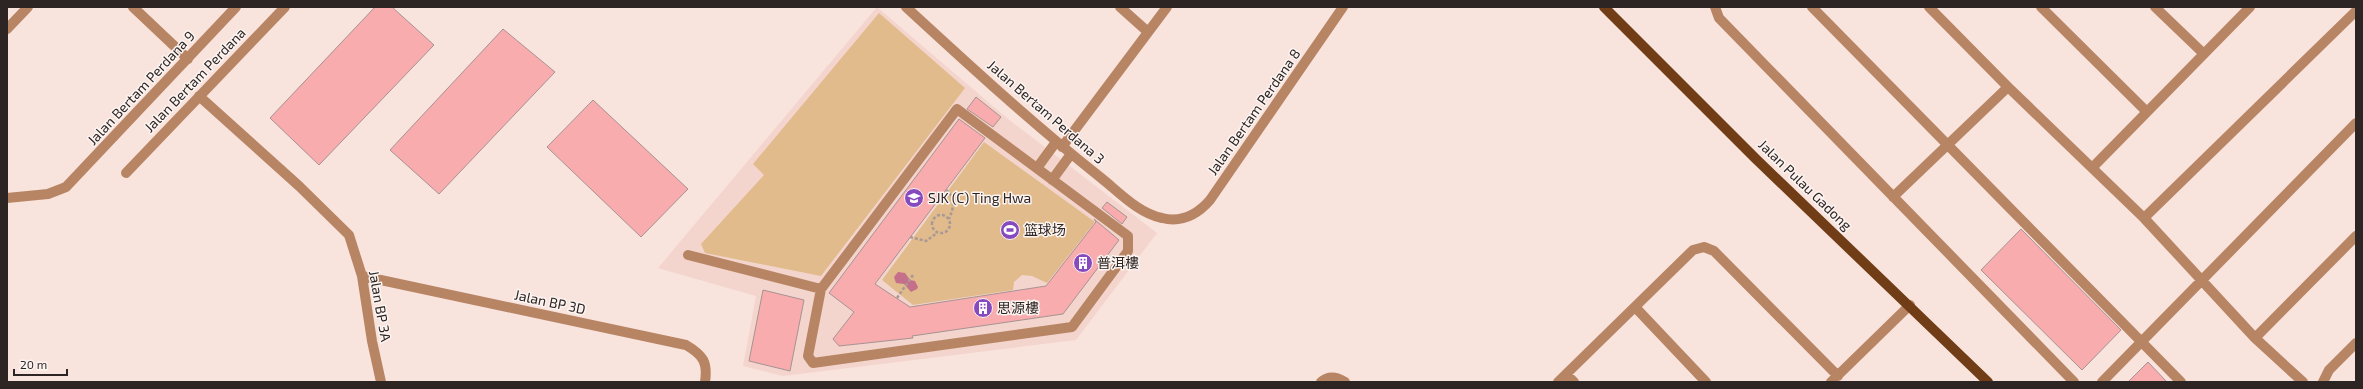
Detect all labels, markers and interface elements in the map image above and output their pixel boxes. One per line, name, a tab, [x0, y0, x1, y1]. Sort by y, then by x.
street label: Jalan Bertam Perdana	[140, 24, 249, 135]
street label: Jalan Bertam Perdana 9	[83, 27, 198, 148]
street label: Jalan Bertam Perdana 8	[1204, 45, 1304, 178]
street label: Jalan Bertam Perdana 3	[984, 56, 1108, 167]
street label: Jalan Pulau Gadong	[1755, 136, 1856, 234]
school or university icon: SJK (C) Ting Hwa	[903, 187, 925, 209]
place label: SJK (C) Ting Hwa	[928, 189, 1031, 206]
sports icon: 篮球场	[999, 219, 1021, 241]
place label: 篮球场	[1024, 221, 1066, 238]
building icon: 普洱樓	[1072, 252, 1094, 274]
place label: 普洱樓	[1097, 254, 1139, 271]
street label: Jalan BP 3A	[366, 269, 395, 343]
street label: Jalan BP 3D	[513, 286, 587, 317]
building icon: 思源樓	[972, 297, 994, 319]
place label: 思源樓	[997, 299, 1039, 316]
scale bar	[14, 351, 67, 377]
text: 20 m	[20, 357, 47, 371]

